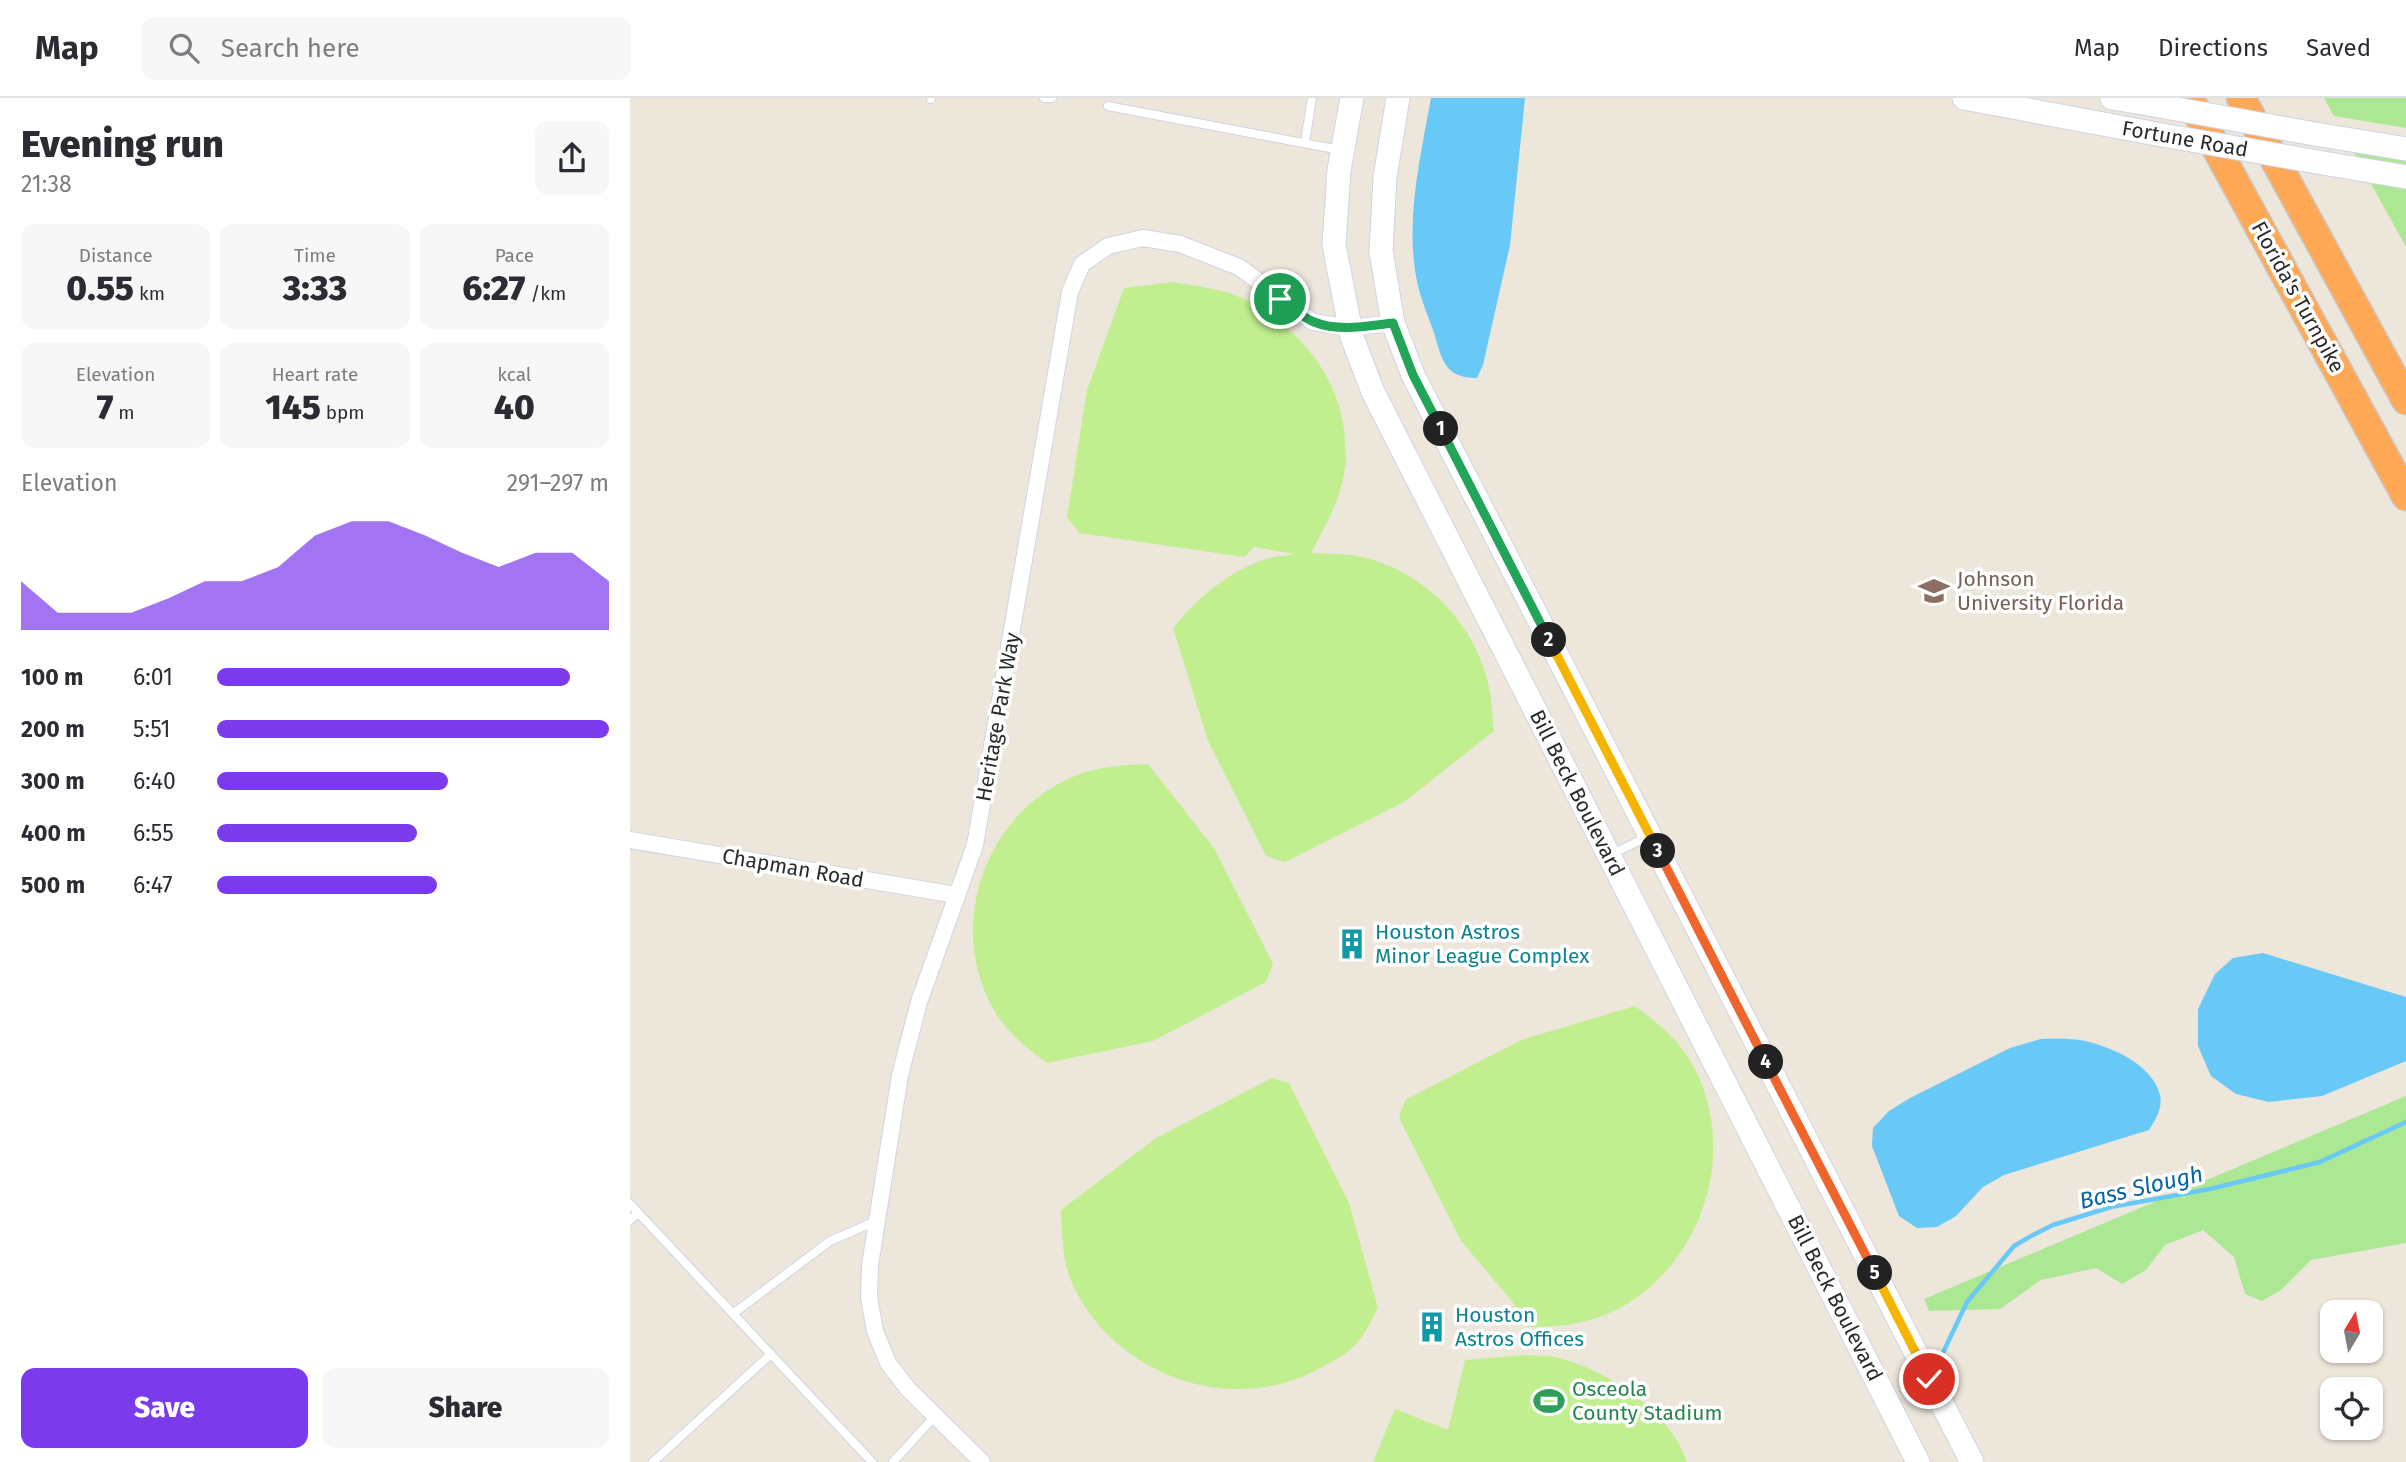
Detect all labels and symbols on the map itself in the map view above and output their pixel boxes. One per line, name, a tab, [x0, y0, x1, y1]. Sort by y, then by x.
street label: Fortune Road	[2120, 115, 2250, 163]
street label: Florida's Turnpike	[2246, 217, 2350, 377]
pin	[1250, 269, 1310, 329]
pin: 1	[1424, 412, 1458, 446]
place label: Johnson University Florida	[1957, 566, 2124, 616]
school or university icon: Johnson University Florida	[1917, 574, 1951, 608]
pin: 2	[1532, 622, 1566, 658]
street label: Heritage Park Way	[970, 630, 1026, 803]
street label: Bill Beck Boulevard	[1524, 705, 1630, 881]
pin: 3	[1640, 834, 1676, 868]
street label: Chapman Road	[720, 843, 866, 893]
place label: Houston Astros Minor League Complex	[1375, 919, 1590, 969]
building icon: Houston Astros Minor League Complex	[1335, 927, 1369, 961]
pin: 4	[1748, 1044, 1784, 1080]
water label: Bass Slough	[2076, 1159, 2206, 1215]
street label: Bill Beck Boulevard	[1782, 1210, 1888, 1386]
pin: 5	[1858, 1256, 1892, 1290]
north arrow	[2320, 1300, 2384, 1363]
place label: Houston Astros Offices	[1455, 1302, 1584, 1352]
building icon: Houston Astros Offices	[1415, 1310, 1449, 1344]
pin	[1899, 1349, 1959, 1409]
place label: Osceola County Stadium	[1572, 1376, 1723, 1426]
sports icon: Osceola County Stadium	[1532, 1384, 1566, 1418]

